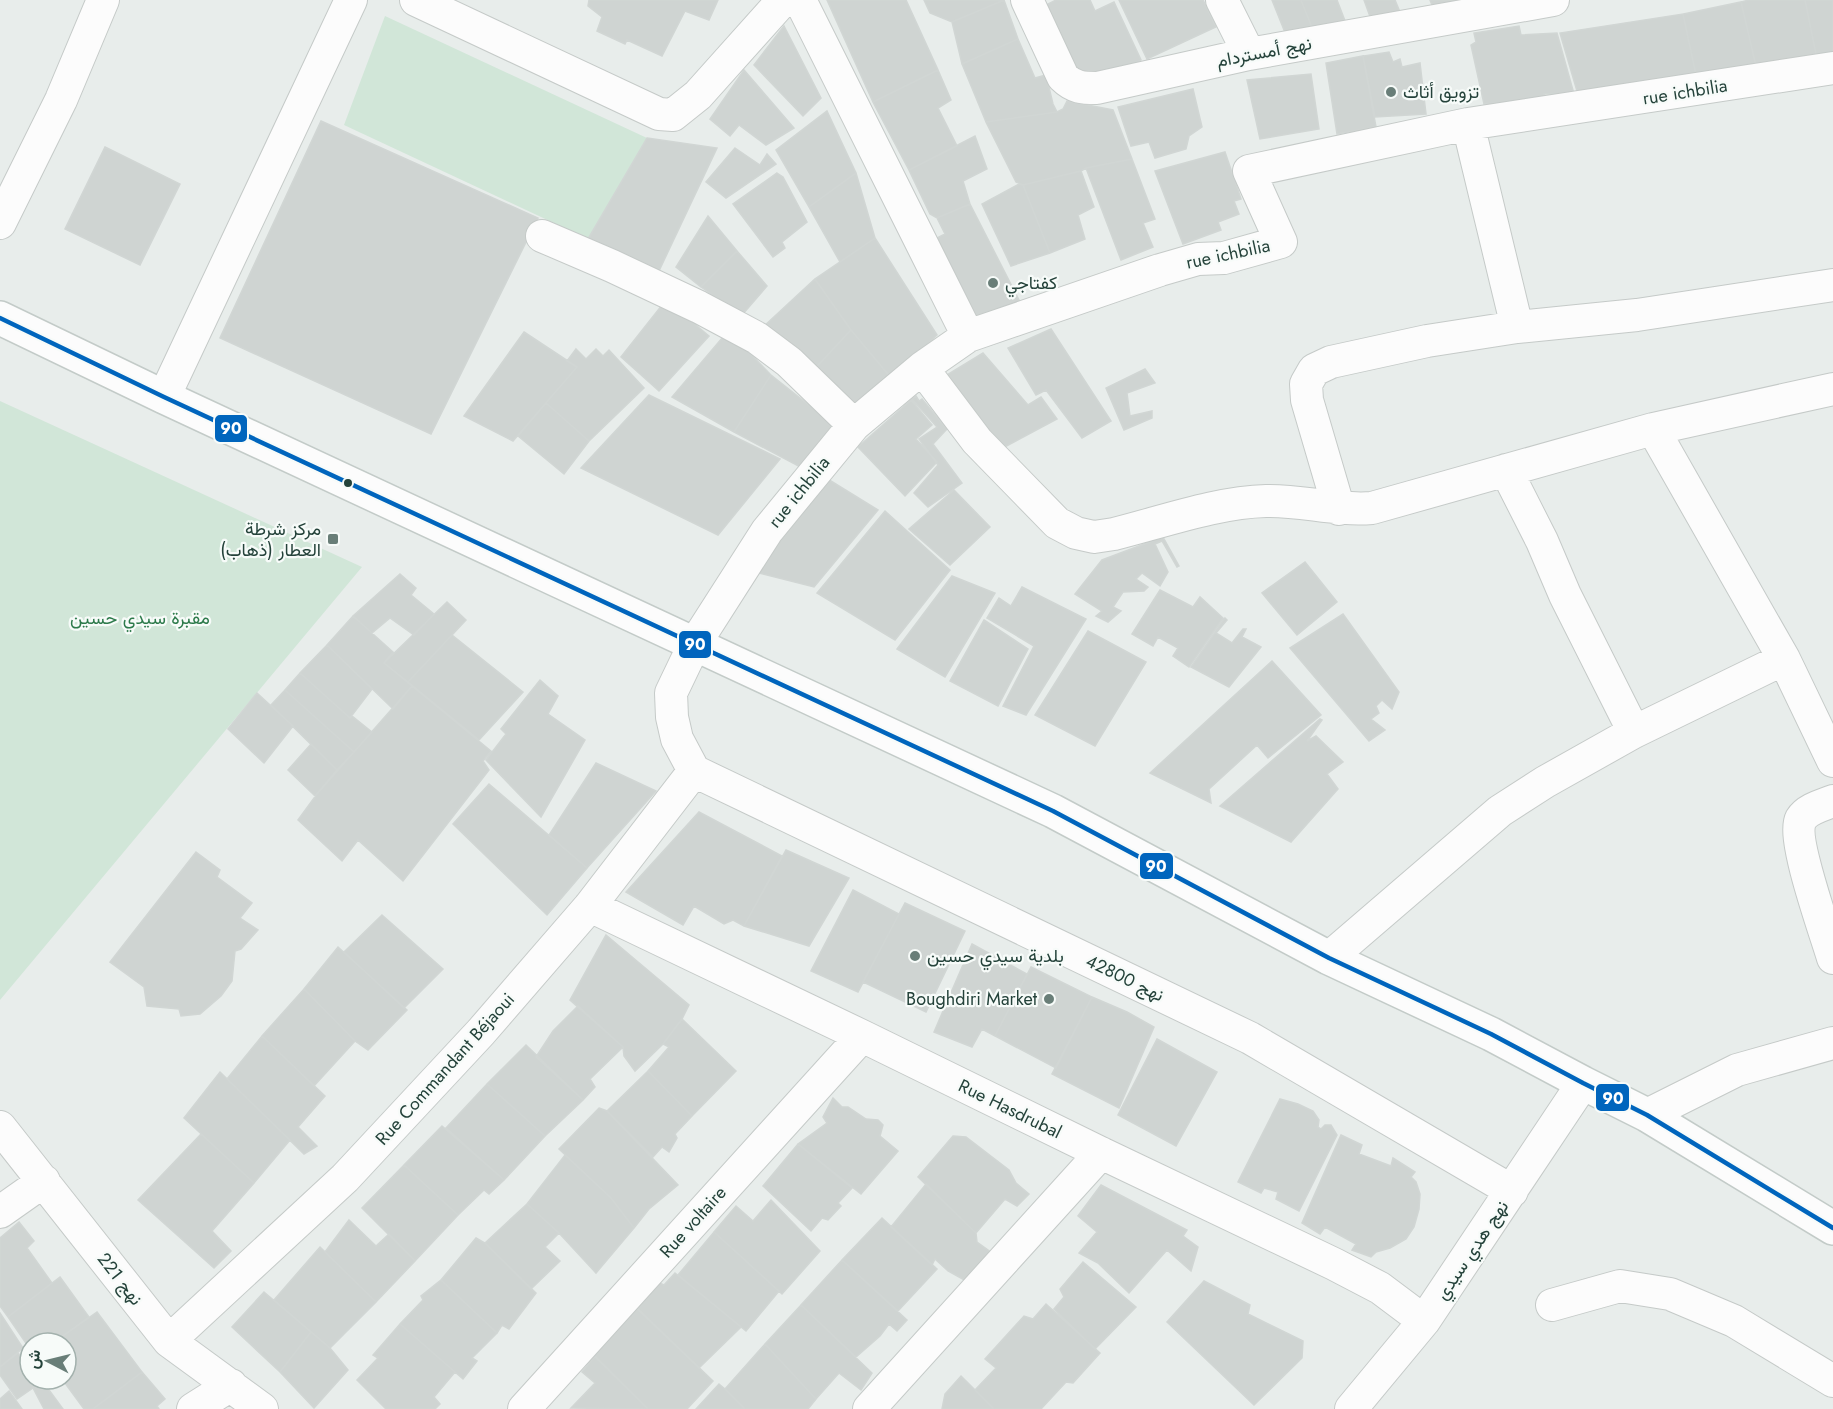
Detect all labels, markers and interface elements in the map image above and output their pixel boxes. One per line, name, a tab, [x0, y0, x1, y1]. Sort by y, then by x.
street label: نهج أمستردام	[1214, 30, 1314, 74]
street label: rue ichbilia	[1641, 72, 1729, 112]
place label: تزويق أثاث	[1403, 79, 1479, 105]
marker: تزويق أثاث	[1384, 85, 1398, 99]
street label: rue ichbilia	[1184, 232, 1272, 276]
place label: كفتاجي	[1005, 270, 1057, 298]
marker: كفتاجي	[986, 276, 1000, 290]
line badge: 90	[214, 414, 248, 443]
text: 90	[220, 417, 242, 440]
street label: rue ichbilia	[762, 451, 836, 533]
unlabelled marker	[342, 477, 354, 489]
place label: مركز شرطة العطار (ذهاب)	[220, 516, 321, 563]
marker: مركز شرطة العطار (ذهاب)	[326, 532, 340, 546]
park label: مقبرة سيدي حسين	[70, 605, 210, 633]
line badge: 90	[678, 630, 712, 659]
text: 90	[684, 633, 706, 656]
line badge: 90	[1139, 852, 1174, 880]
text: 90	[1145, 855, 1167, 878]
place label: بلدية سيدي حسين	[927, 943, 1064, 971]
street label: نهج 42800	[1082, 948, 1168, 1008]
marker: بلدية سيدي حسين	[908, 949, 922, 963]
place label: Boughdiri Market	[906, 986, 1038, 1012]
street label: Rue Commandant Béjaoui	[369, 987, 521, 1151]
marker: Boughdiri Market	[1042, 992, 1056, 1006]
street label: Rue Hasdrubal	[954, 1073, 1066, 1145]
line badge: 90	[1595, 1083, 1630, 1112]
text: 90	[1602, 1087, 1624, 1110]
street label: Rue voltaire	[654, 1180, 732, 1264]
street label: نهج هدي سيدي	[1429, 1195, 1517, 1306]
street label: نهج 221	[91, 1247, 149, 1311]
north arrow	[18, 1331, 78, 1391]
text: ش	[21, 1348, 46, 1370]

